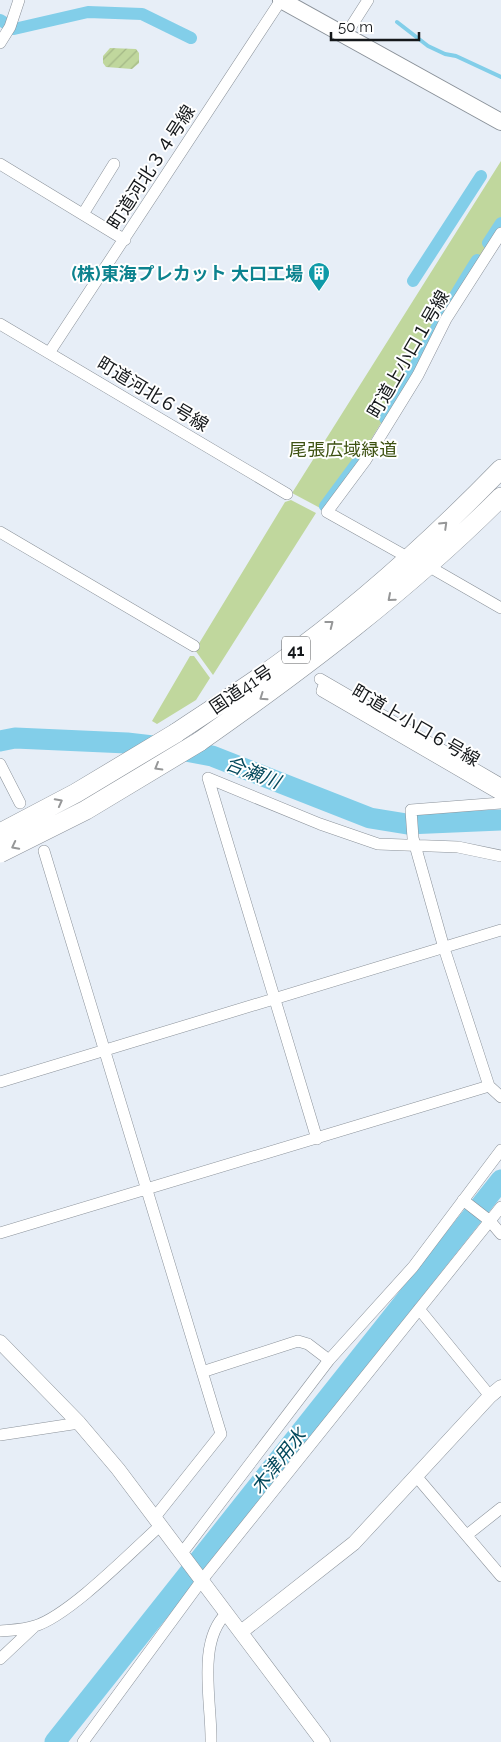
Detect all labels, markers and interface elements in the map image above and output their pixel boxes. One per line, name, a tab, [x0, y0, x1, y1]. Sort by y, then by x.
scale bar	[331, 10, 418, 42]
text: 50 m	[338, 18, 373, 36]
street label: 町道河北３４号線	[103, 101, 199, 233]
building icon: (株)東海プレカット 大口工場	[307, 261, 331, 292]
place label: (株)東海プレカット 大口工場	[72, 263, 303, 284]
street label: 町道上小口１号線	[363, 286, 453, 422]
street label: 町道河北６号線	[94, 353, 212, 435]
park label: 尾張広域緑道	[289, 439, 397, 460]
one-way arrow	[438, 522, 447, 531]
one-way arrow	[387, 592, 396, 601]
one-way arrow	[324, 621, 333, 629]
road number: 41	[282, 636, 310, 664]
street label: 国道41号	[205, 660, 277, 718]
street label: 町道上小口６号線	[348, 680, 484, 770]
one-way arrow	[259, 691, 268, 700]
water label: 合瀬川	[222, 752, 285, 793]
one-way arrow	[154, 761, 163, 771]
one-way arrow	[53, 798, 62, 808]
one-way arrow	[11, 840, 20, 850]
water label: 木津用水	[246, 1423, 311, 1498]

